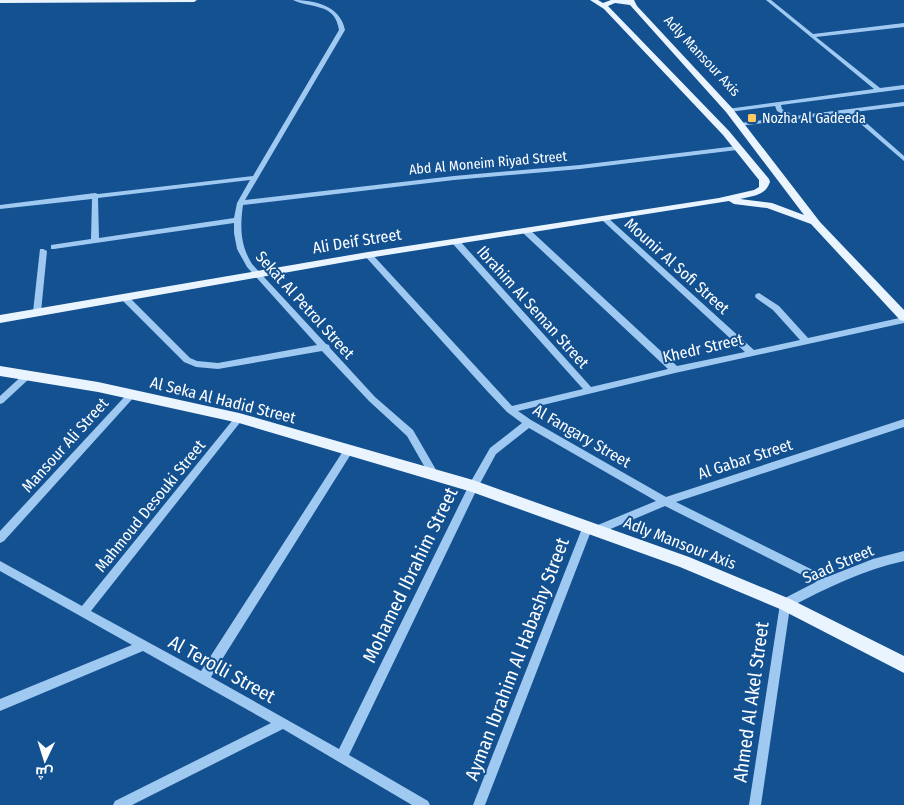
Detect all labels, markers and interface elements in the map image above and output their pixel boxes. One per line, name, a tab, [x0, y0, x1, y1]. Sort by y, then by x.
street label: Adly Mansour Axis	[660, 12, 744, 100]
place label: Nozha Al Gadeeda	[762, 110, 866, 127]
marker: Nozha Al Gadeeda	[746, 112, 758, 124]
street label: Abd Al Moneim Riyad Street	[408, 148, 568, 178]
street label: Mounir Al Sofi Street	[621, 214, 734, 318]
street label: Ali Deif Street	[311, 224, 404, 257]
street label: Ibrahim Al Seman Street	[473, 242, 593, 373]
street label: Sekat Al Petrol Street	[252, 247, 359, 363]
street label: Khedr Street	[661, 329, 746, 366]
street label: Al Seka Al Hadid Street	[148, 373, 298, 427]
street label: Mansour Ali Street	[18, 393, 113, 496]
street label: Al Fangary Street	[530, 400, 635, 472]
street label: Al Gabar Street	[695, 435, 795, 483]
street label: Mahmoud Desouki Street	[91, 436, 210, 576]
street label: Mohamed Ibrahim Street	[357, 483, 463, 667]
street label: Adly Mansour Axis	[621, 513, 739, 573]
street label: Ayman Ibrahim Al Habashy Street	[460, 534, 574, 784]
street label: Saad Street	[800, 540, 877, 587]
street label: Ahmed Al Akel Street	[728, 619, 774, 784]
street label: Al Terolli Street	[165, 630, 280, 708]
north arrow	[20, 735, 70, 785]
text: ش	[35, 763, 54, 782]

